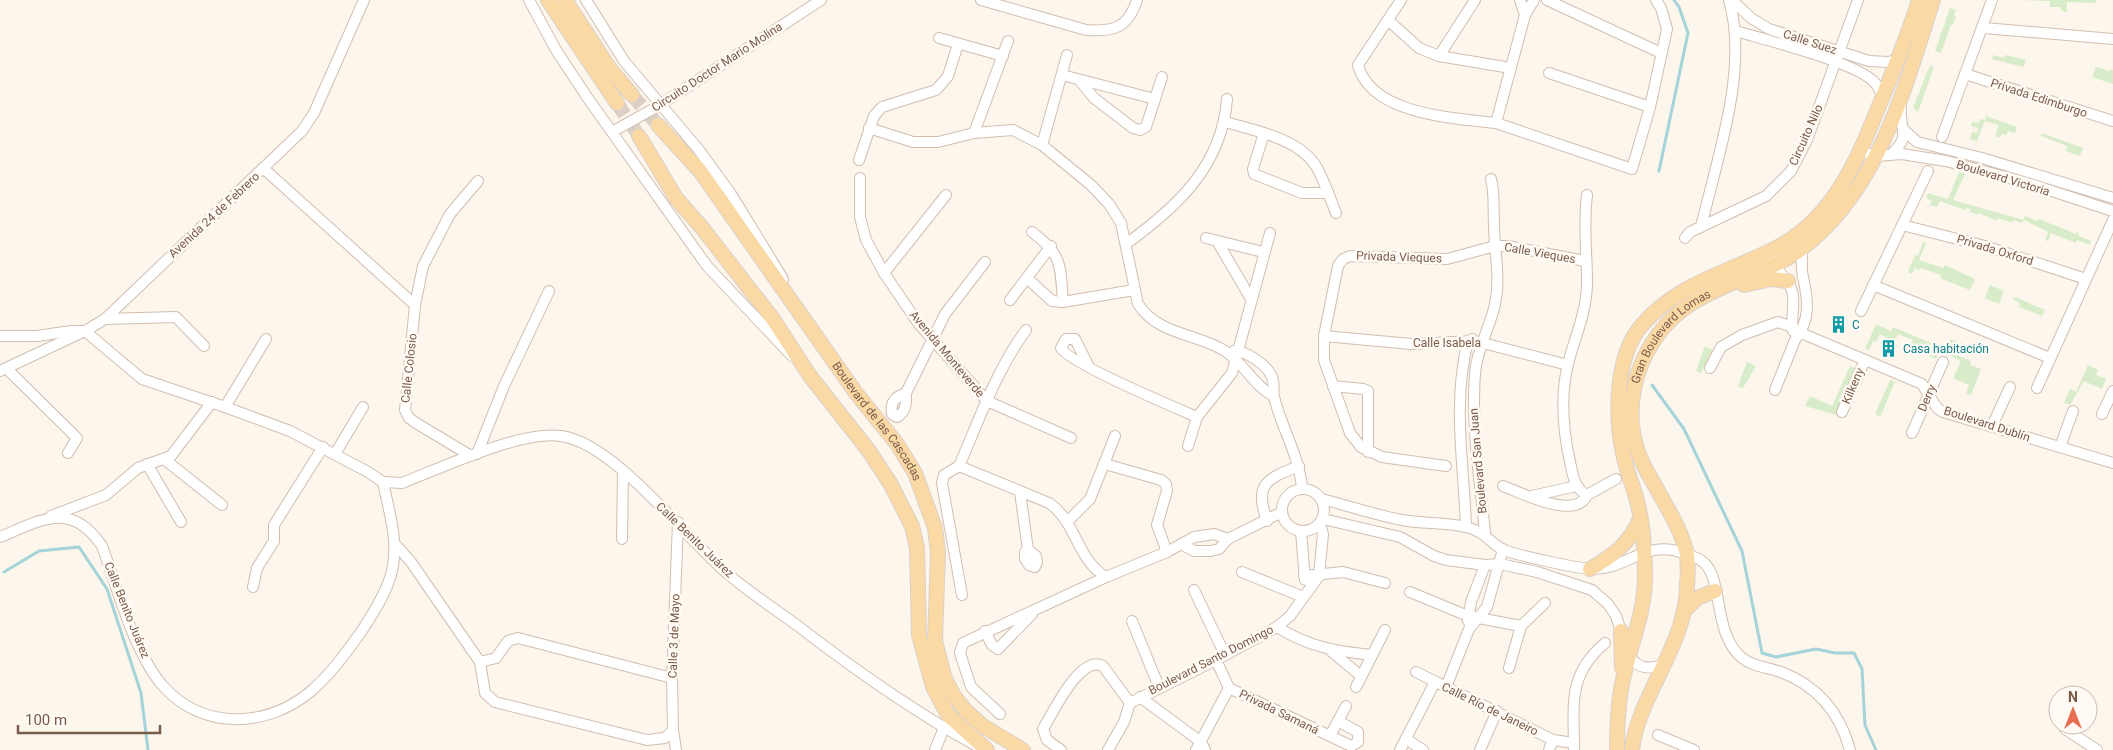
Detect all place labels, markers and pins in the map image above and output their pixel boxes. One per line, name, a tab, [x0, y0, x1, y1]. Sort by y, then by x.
building icon: C	[1828, 315, 1848, 335]
place label: C	[1852, 318, 1860, 332]
building icon: Casa habitación	[1879, 339, 1899, 359]
place label: Casa habitación	[1903, 342, 1989, 356]

